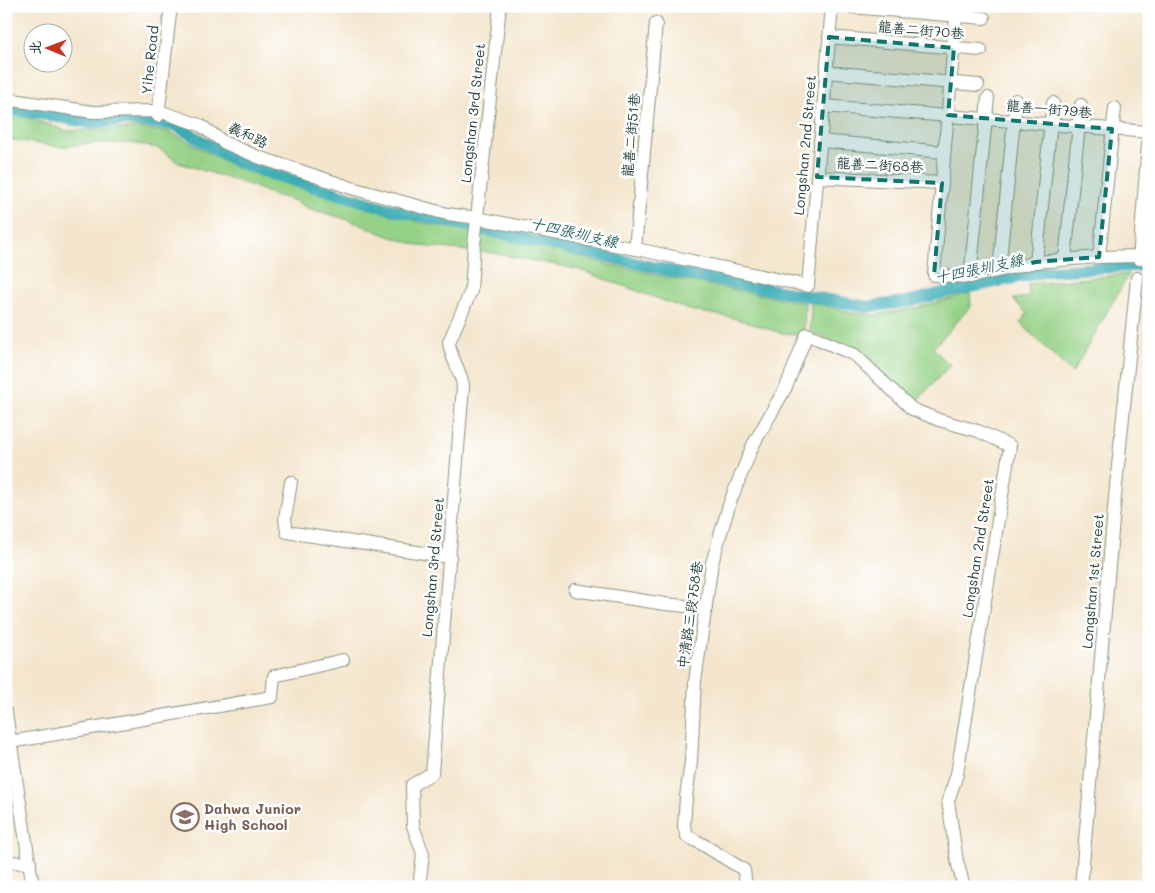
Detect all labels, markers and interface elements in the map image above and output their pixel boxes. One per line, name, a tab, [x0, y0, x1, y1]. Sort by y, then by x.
street label: 龍善二街70巷	[877, 16, 966, 43]
north arrow	[22, 22, 72, 72]
street label: Yihe Road	[136, 24, 163, 95]
text: 北	[25, 41, 44, 55]
street label: Longshan 3rd Street	[456, 42, 489, 184]
street label: Longshan 2nd Street	[789, 74, 820, 216]
street label: 龍善二街51巷	[617, 91, 644, 178]
street label: 龍善一街79巷	[1005, 95, 1094, 122]
street label: 義和路	[225, 117, 271, 152]
street label: 龍善二街68巷	[836, 153, 925, 176]
water label: 十四張圳支線	[528, 212, 621, 252]
water label: 十四張圳支線	[933, 249, 1026, 287]
street label: Longshan 2nd Street	[957, 477, 998, 619]
street label: Longshan 3rd Street	[417, 496, 448, 638]
street label: Longshan 1st Street	[1077, 513, 1108, 649]
street label: 中清路三段758巷	[673, 559, 707, 670]
place label: Dahwa Junior High School	[204, 799, 301, 834]
school or university icon: Dahwa Junior High School	[170, 802, 200, 832]

